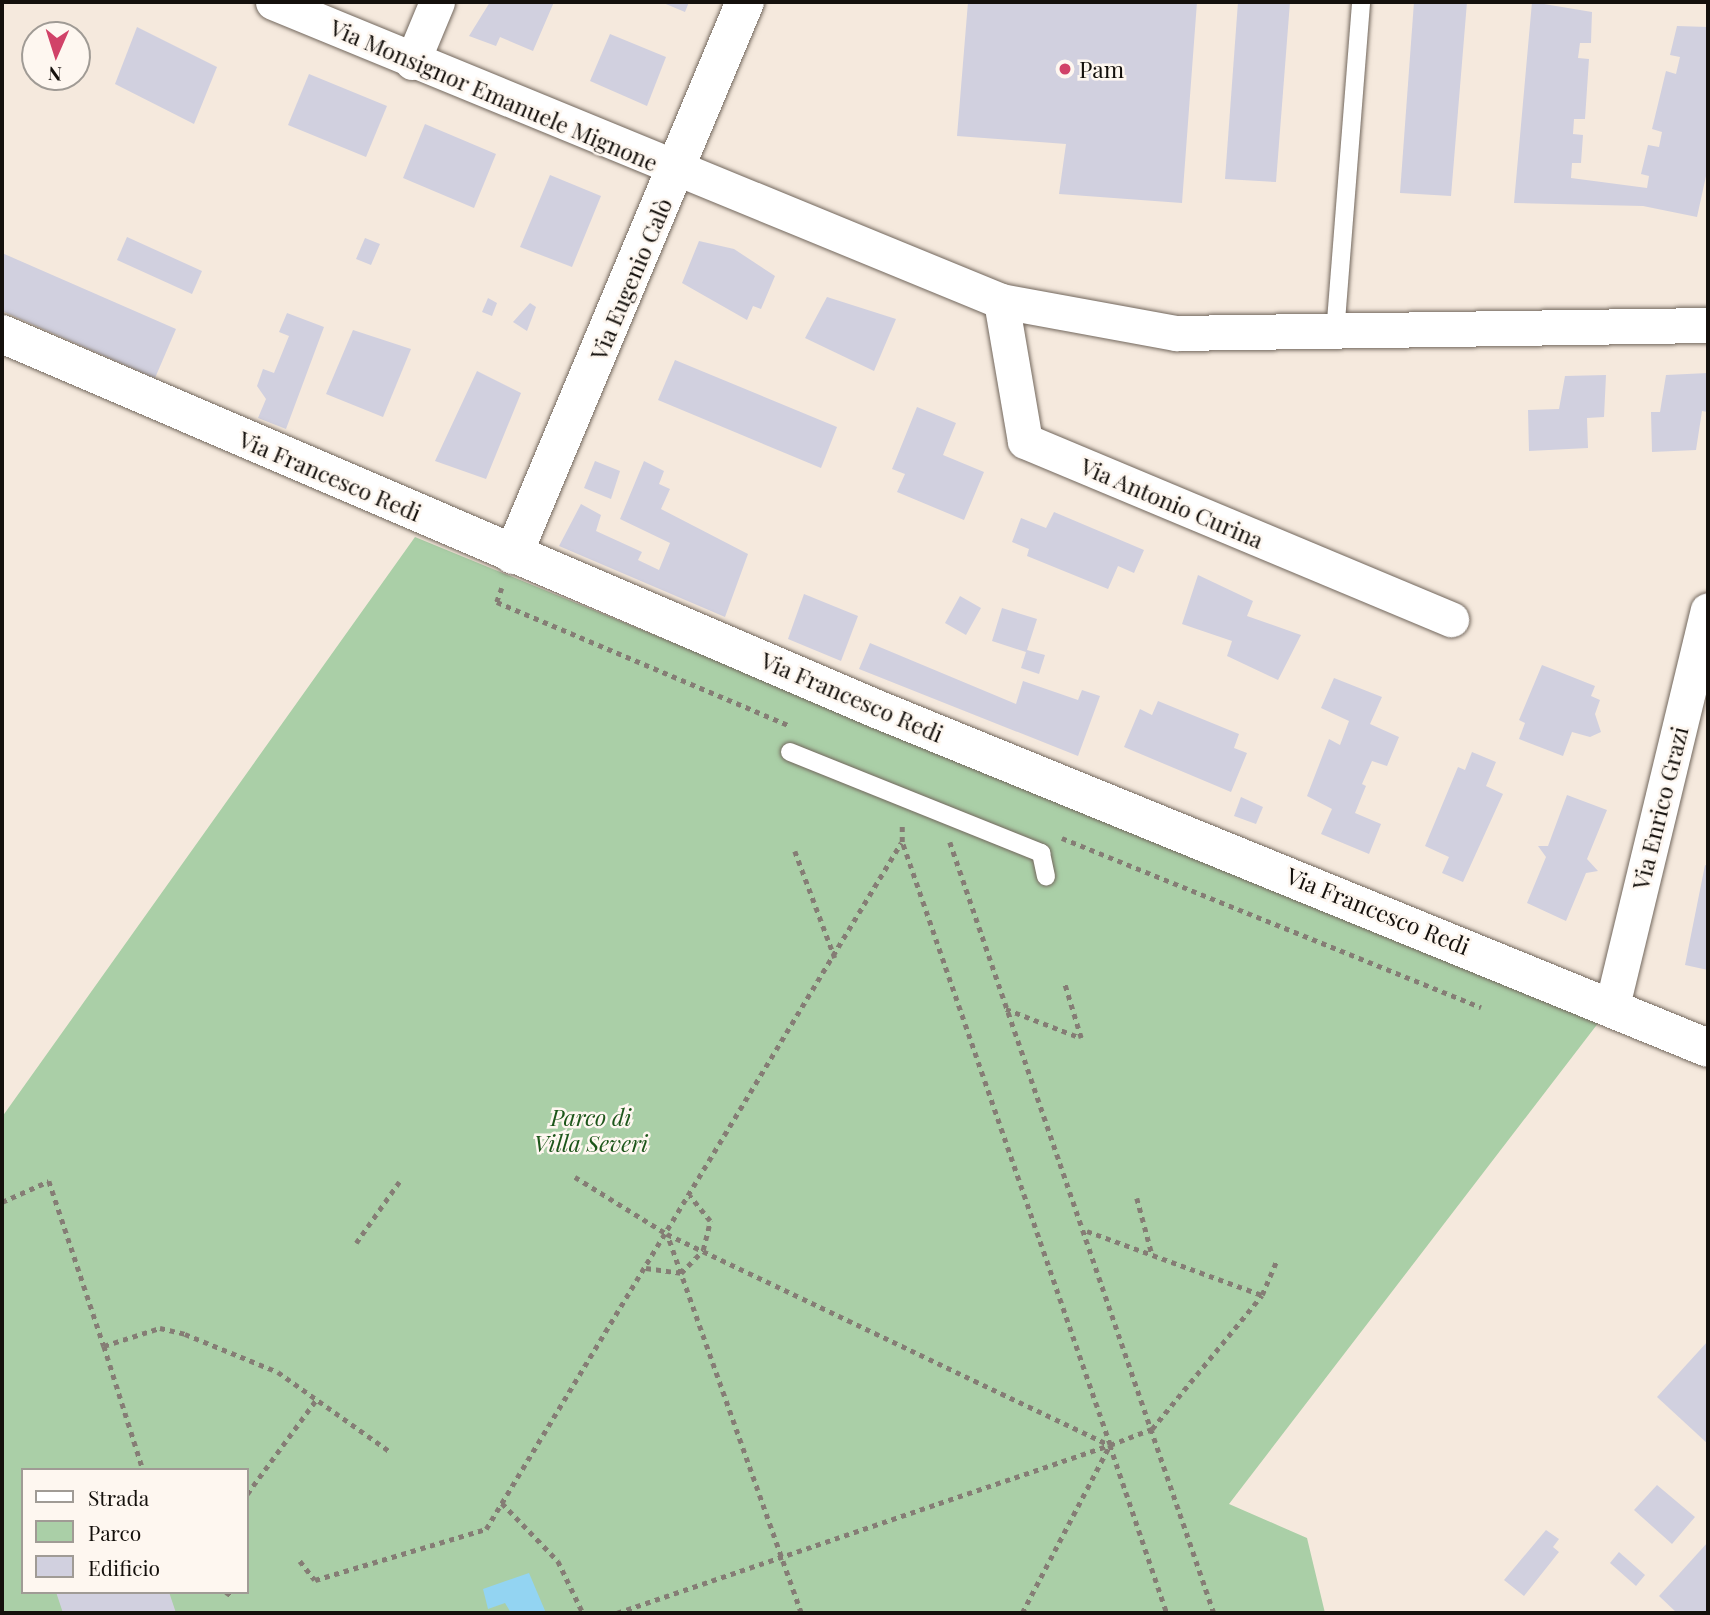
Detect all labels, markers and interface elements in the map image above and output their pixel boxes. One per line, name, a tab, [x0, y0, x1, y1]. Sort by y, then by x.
street label: Via Monsignor Emanuele Mignone	[326, 13, 662, 177]
north arrow	[21, 21, 91, 91]
place label: Pam	[1079, 55, 1124, 83]
marker: Pam	[1057, 61, 1073, 77]
text: N	[47, 62, 63, 88]
street label: Via Eugenio Calò	[584, 194, 678, 364]
street label: Via Francesco Redi	[235, 425, 425, 527]
street label: Via Antonio Curina	[1076, 452, 1268, 554]
street label: Via Francesco Redi	[757, 646, 947, 748]
street label: Via Enrico Grazi	[1626, 723, 1694, 893]
street label: Via Francesco Redi	[1282, 862, 1474, 960]
park label: Parco di Villa Severi	[534, 1103, 648, 1157]
legend	[21, 1468, 248, 1594]
text: Strada	[88, 1483, 149, 1511]
text: Parco	[88, 1518, 141, 1546]
text: Edificio	[88, 1553, 160, 1581]

